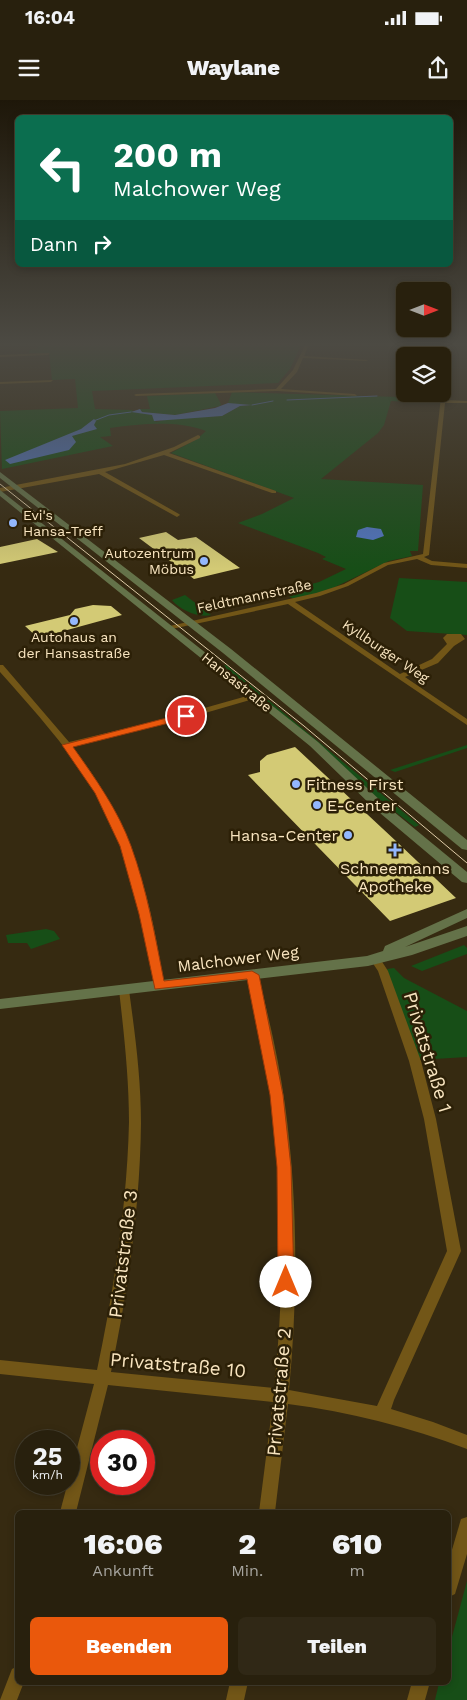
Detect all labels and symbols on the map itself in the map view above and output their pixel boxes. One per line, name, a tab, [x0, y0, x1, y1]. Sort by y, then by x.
north arrow	[396, 282, 451, 338]
place label: Evi's Hansa-Treff	[23, 507, 103, 539]
marker: Evi's Hansa-Treff	[7, 517, 19, 529]
place label: Autozentrum Möbus	[105, 545, 194, 577]
marker: Autozentrum Möbus	[198, 555, 210, 567]
street label: Feldtmannstraße	[195, 576, 313, 616]
marker: Autohaus an der Hansastraße	[68, 615, 80, 627]
street label: Kyllburger Weg	[340, 616, 433, 686]
place label: Autohaus an der Hansastraße	[18, 629, 130, 661]
street label: Hansastraße	[199, 649, 275, 715]
pin	[165, 695, 207, 737]
place label: Fitness First	[306, 775, 404, 794]
marker: Fitness First	[290, 778, 302, 790]
place label: E-Center	[327, 796, 398, 815]
marker: E-Center	[311, 799, 323, 811]
place label: Hansa-Center	[230, 826, 338, 845]
marker: Hansa-Center	[342, 829, 354, 841]
marker: Schneemanns Apotheke	[389, 844, 401, 856]
place label: Schneemanns Apotheke	[340, 859, 450, 896]
street label: Malchower Weg	[176, 942, 300, 976]
street label: Privatstraße 1	[399, 989, 457, 1115]
street label: Privatstraße 3	[104, 1189, 142, 1319]
position arrow	[259, 1255, 311, 1307]
street label: Privatstraße 2	[262, 1327, 296, 1457]
street label: Privatstraße 10	[109, 1348, 247, 1382]
speed limit sign: 30	[90, 1430, 155, 1495]

